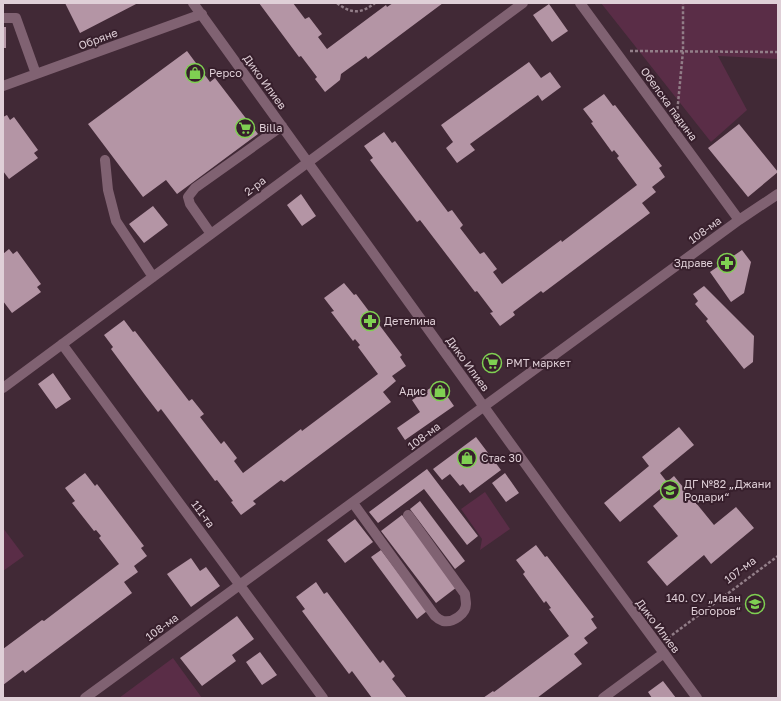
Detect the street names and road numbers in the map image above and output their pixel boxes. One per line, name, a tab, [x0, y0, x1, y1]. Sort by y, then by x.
street label: Обряне	[76, 25, 119, 52]
street label: Дико Илиев	[241, 52, 290, 112]
street label: Обелска падина	[638, 64, 700, 143]
street label: 2-ра	[241, 173, 268, 198]
street label: 108-ма	[686, 213, 724, 246]
street label: Дико Илиев	[444, 334, 493, 394]
street label: 108-ма	[405, 419, 442, 452]
street label: 111-та	[189, 497, 218, 530]
street label: 107-ма	[721, 553, 758, 586]
street label: Дико Илиев	[634, 596, 683, 655]
street label: 108-ма	[143, 610, 181, 643]

